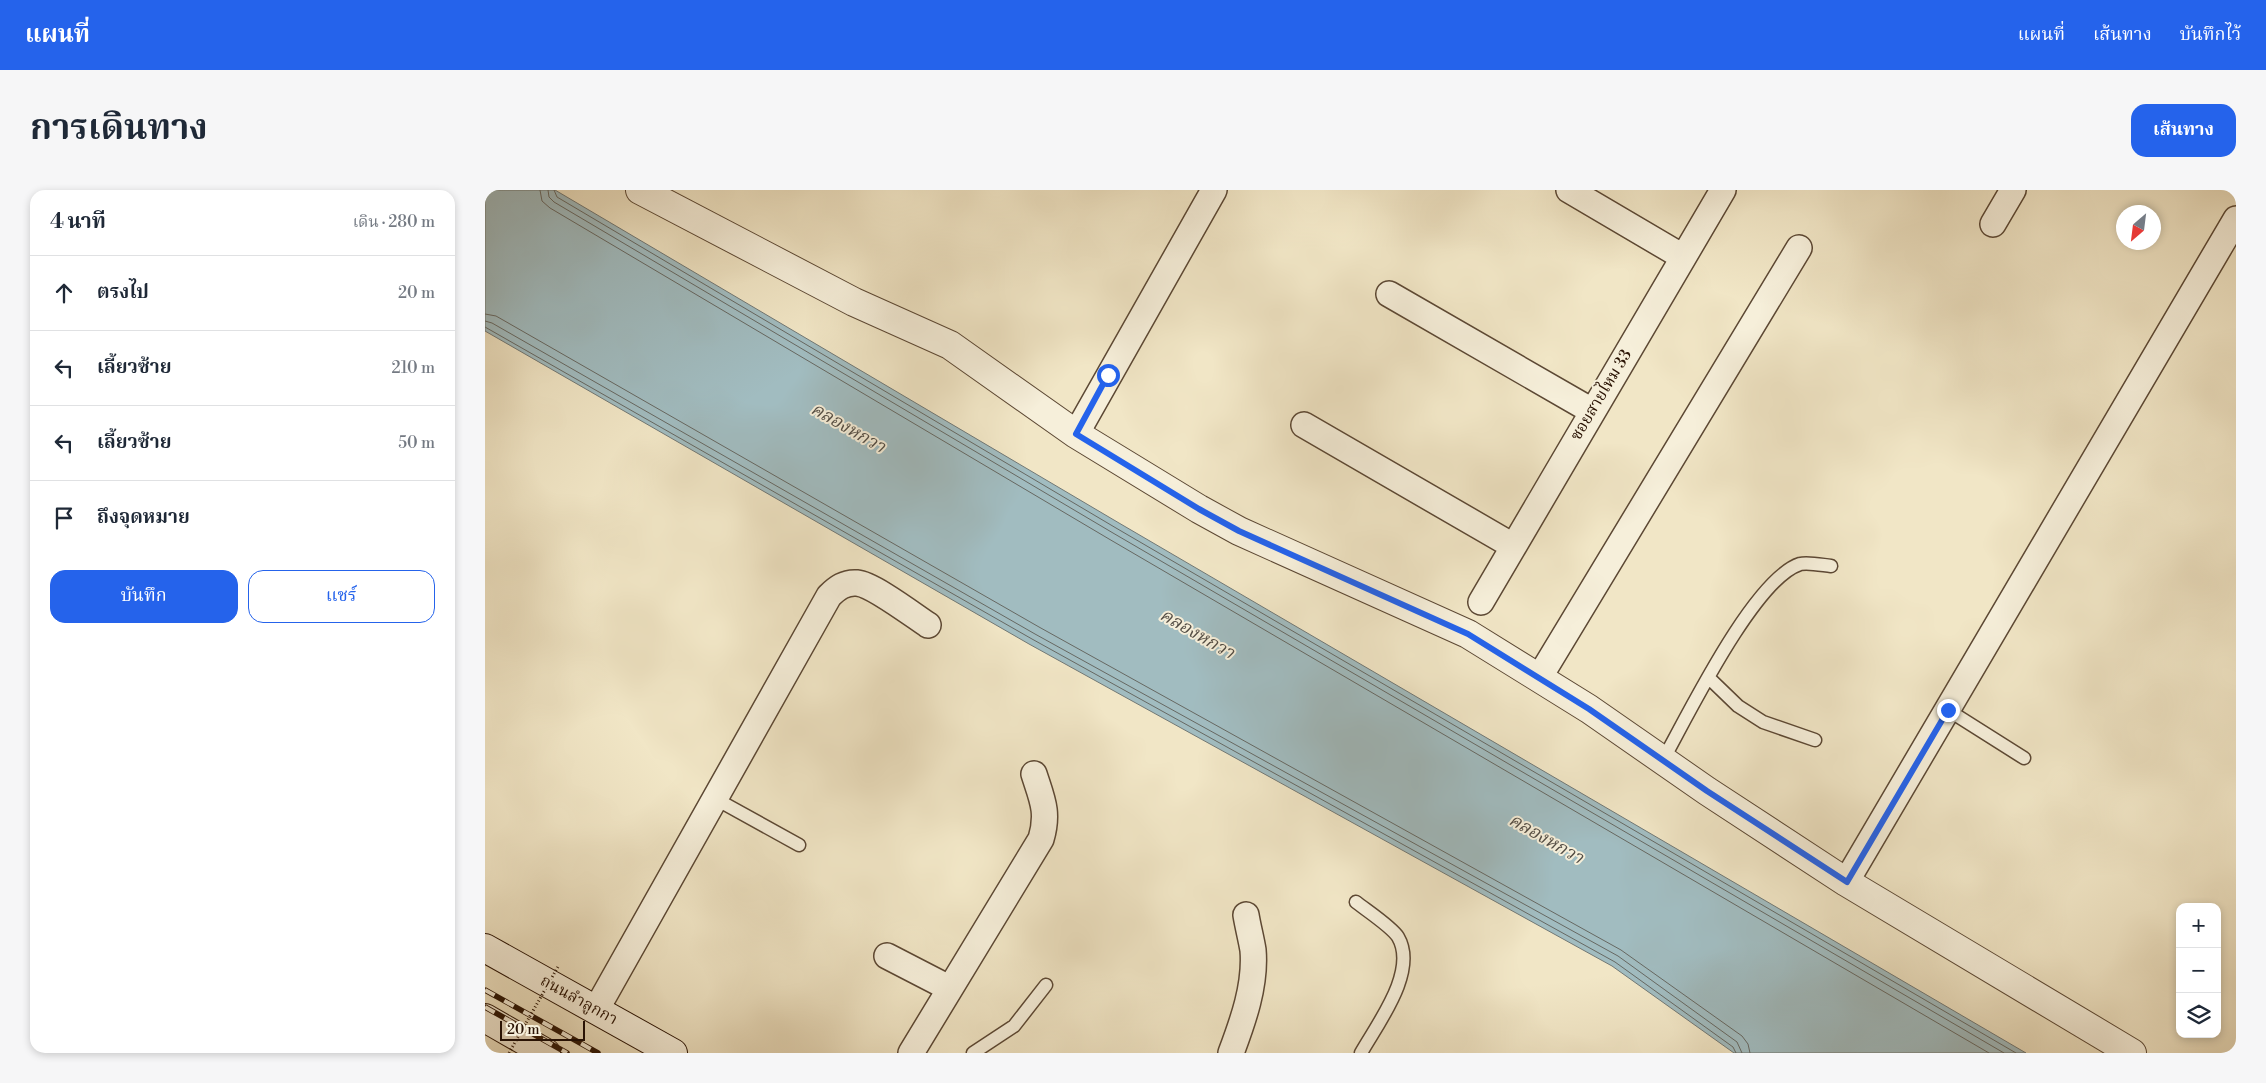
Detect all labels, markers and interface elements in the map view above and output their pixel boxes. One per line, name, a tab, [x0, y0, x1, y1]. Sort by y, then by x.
text: แผนที่	[25, 20, 90, 50]
text: แผนที่	[2018, 23, 2065, 46]
text: เส้นทาง	[2093, 23, 2152, 46]
text: บันทึกไว้	[2180, 23, 2241, 46]
button: เส้นทาง	[2131, 104, 2236, 157]
text: การเดินทาง	[30, 107, 208, 150]
north arrow	[2116, 205, 2161, 250]
text: 4 นาที	[50, 209, 106, 235]
text: เดิน · 280 m	[353, 212, 435, 232]
icon: ahead	[50, 279, 78, 307]
text: ตรงไป	[97, 280, 149, 304]
text: 20 m	[398, 283, 435, 303]
street label: ซอยสายไหม 33	[1565, 345, 1636, 444]
icon: left	[50, 354, 78, 382]
text: เลี้ยวซ้าย	[97, 355, 171, 379]
text: 210 m	[391, 358, 435, 378]
route start	[1097, 364, 1120, 387]
water label: คลองหกวา	[807, 398, 890, 459]
icon: left	[50, 429, 78, 457]
text: เลี้ยวซ้าย	[97, 430, 171, 454]
text: 50 m	[398, 433, 435, 453]
icon: arrive	[50, 504, 78, 532]
text: ถึงจุดหมาย	[97, 505, 190, 529]
button: บันทึก	[50, 570, 238, 623]
button: แชร์	[248, 570, 435, 623]
water label: คลองหกวา	[1156, 604, 1239, 665]
route end	[1937, 699, 1960, 722]
water label: คลองหกวา	[1505, 809, 1588, 870]
map controls	[2176, 903, 2221, 1038]
button: +	[2176, 903, 2221, 948]
button: −	[2176, 948, 2221, 993]
street label: ถนนลำลูกกา	[537, 971, 621, 1029]
button: layers	[2176, 993, 2221, 1038]
scale bar	[500, 1018, 585, 1041]
text: 20 m	[507, 1021, 539, 1039]

